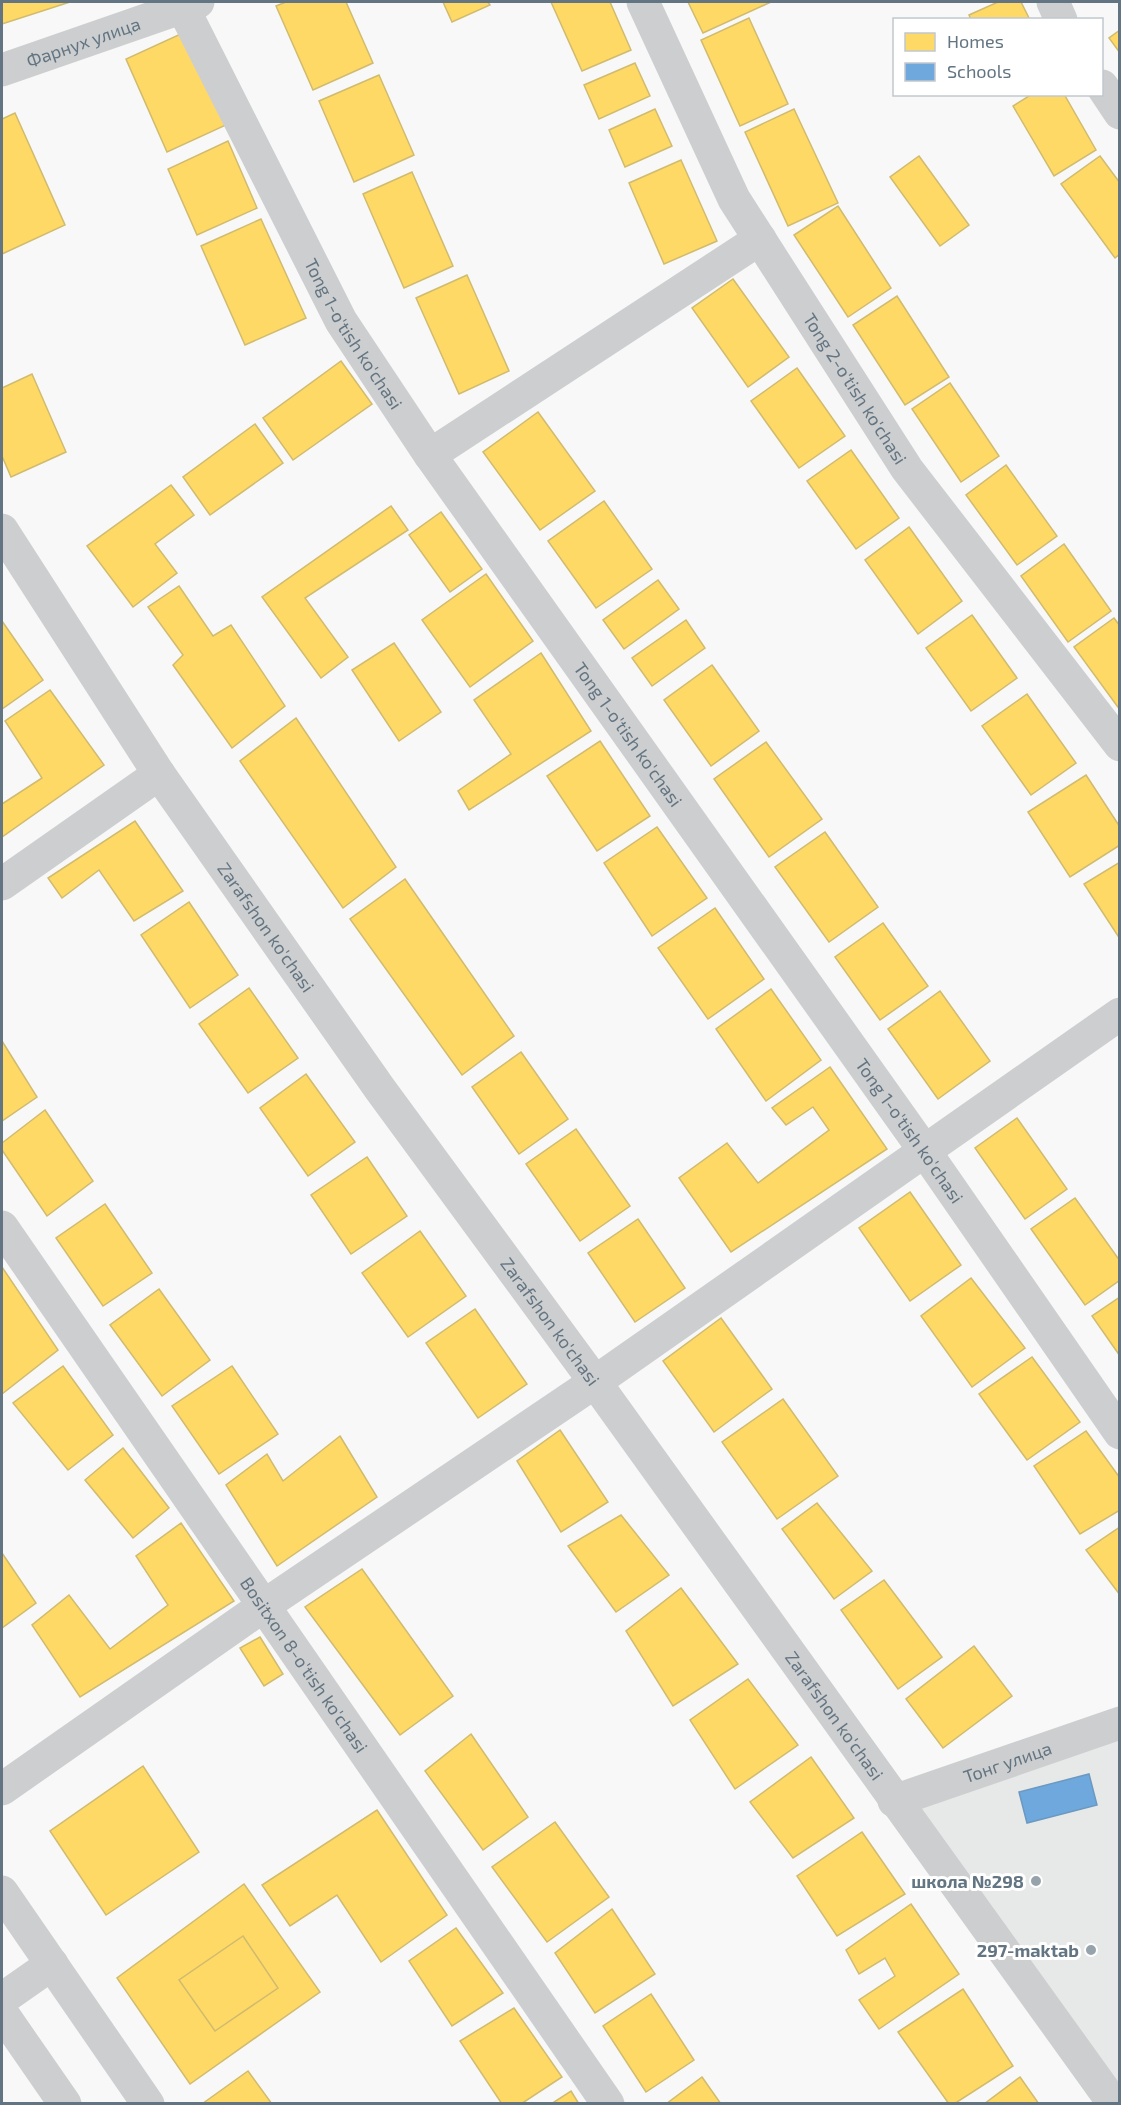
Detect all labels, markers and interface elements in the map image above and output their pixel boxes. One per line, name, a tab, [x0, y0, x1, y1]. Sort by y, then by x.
street label: Фарнух улица	[23, 12, 143, 72]
legend	[893, 18, 1103, 96]
text: Homes	[947, 30, 1004, 52]
text: Schools	[947, 60, 1011, 82]
street label: Tong 1-o'tish ko'chasi	[300, 255, 407, 413]
street label: Tong 2-o'tish ko'chasi	[799, 309, 912, 468]
street label: Tong 1-o'tish ko'chasi	[570, 658, 687, 811]
street label: Zarafshon ko'chasi	[213, 858, 319, 996]
street label: Tong 1-o'tish ko'chasi	[851, 1054, 968, 1207]
street label: Zarafshon ko'chasi	[496, 1253, 605, 1390]
street label: Bositxon 8-o'tish ko'chasi	[236, 1573, 373, 1757]
street label: Zarafshon ko'chasi	[781, 1647, 888, 1784]
street label: Тонг улица	[960, 1736, 1054, 1787]
place label: школа №298	[911, 1870, 1024, 1892]
marker: школа №298	[1029, 1874, 1043, 1888]
place label: 297-maktab	[977, 1939, 1079, 1961]
marker: 297-maktab	[1084, 1943, 1098, 1957]

